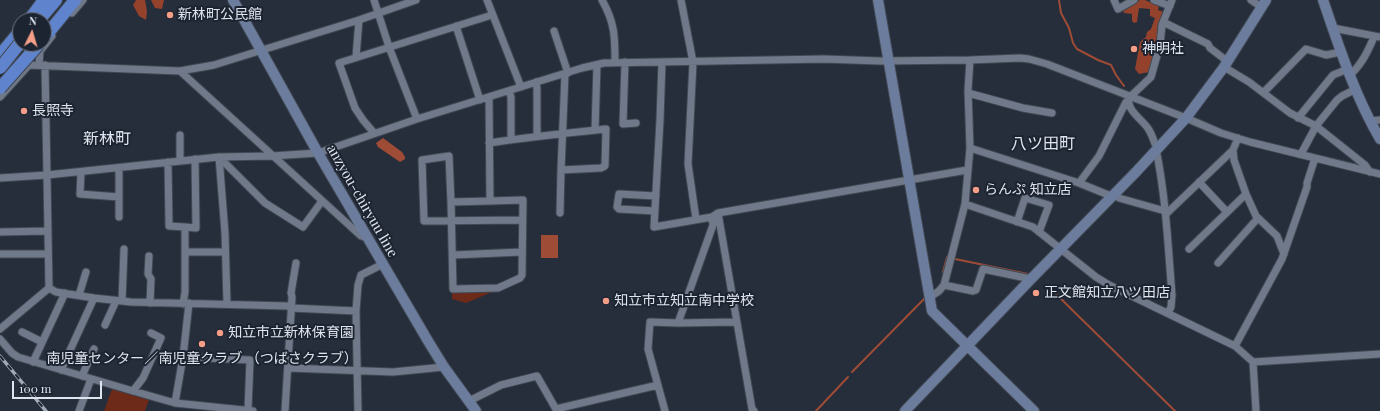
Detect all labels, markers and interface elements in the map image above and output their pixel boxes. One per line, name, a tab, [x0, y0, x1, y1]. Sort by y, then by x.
place label: 新林町公民館	[178, 7, 262, 23]
marker: 新林町公民館	[165, 10, 175, 20]
north arrow	[12, 12, 52, 52]
text: N	[28, 13, 38, 28]
place label: 神明社	[1142, 41, 1184, 57]
marker: 神明社	[1129, 44, 1139, 54]
place label: 長照寺	[32, 103, 74, 119]
marker: 長照寺	[19, 106, 29, 116]
district label: 新林町	[83, 129, 131, 149]
district label: 八ツ田町	[1011, 134, 1075, 154]
street label: anzyou-chiryuu line	[323, 142, 401, 260]
place label: らんぷ 知立店	[984, 182, 1071, 198]
marker: らんぷ 知立店	[971, 185, 981, 195]
place label: 正文館知立八ツ田店	[1044, 285, 1170, 301]
marker: 正文館知立八ツ田店	[1031, 288, 1041, 298]
place label: 知立市立知立南中学校	[614, 293, 754, 309]
marker: 知立市立知立南中学校	[601, 296, 611, 306]
place label: 知立市立新林保育園	[228, 325, 354, 341]
marker: 知立市立新林保育園	[215, 328, 225, 338]
marker: 南児童センター／南児童クラブ （つばさクラブ）	[197, 339, 207, 349]
place label: 南児童センター／南児童クラブ （つばさクラブ）	[46, 351, 358, 367]
scale bar	[14, 373, 104, 399]
text: 100 m	[19, 380, 51, 396]

